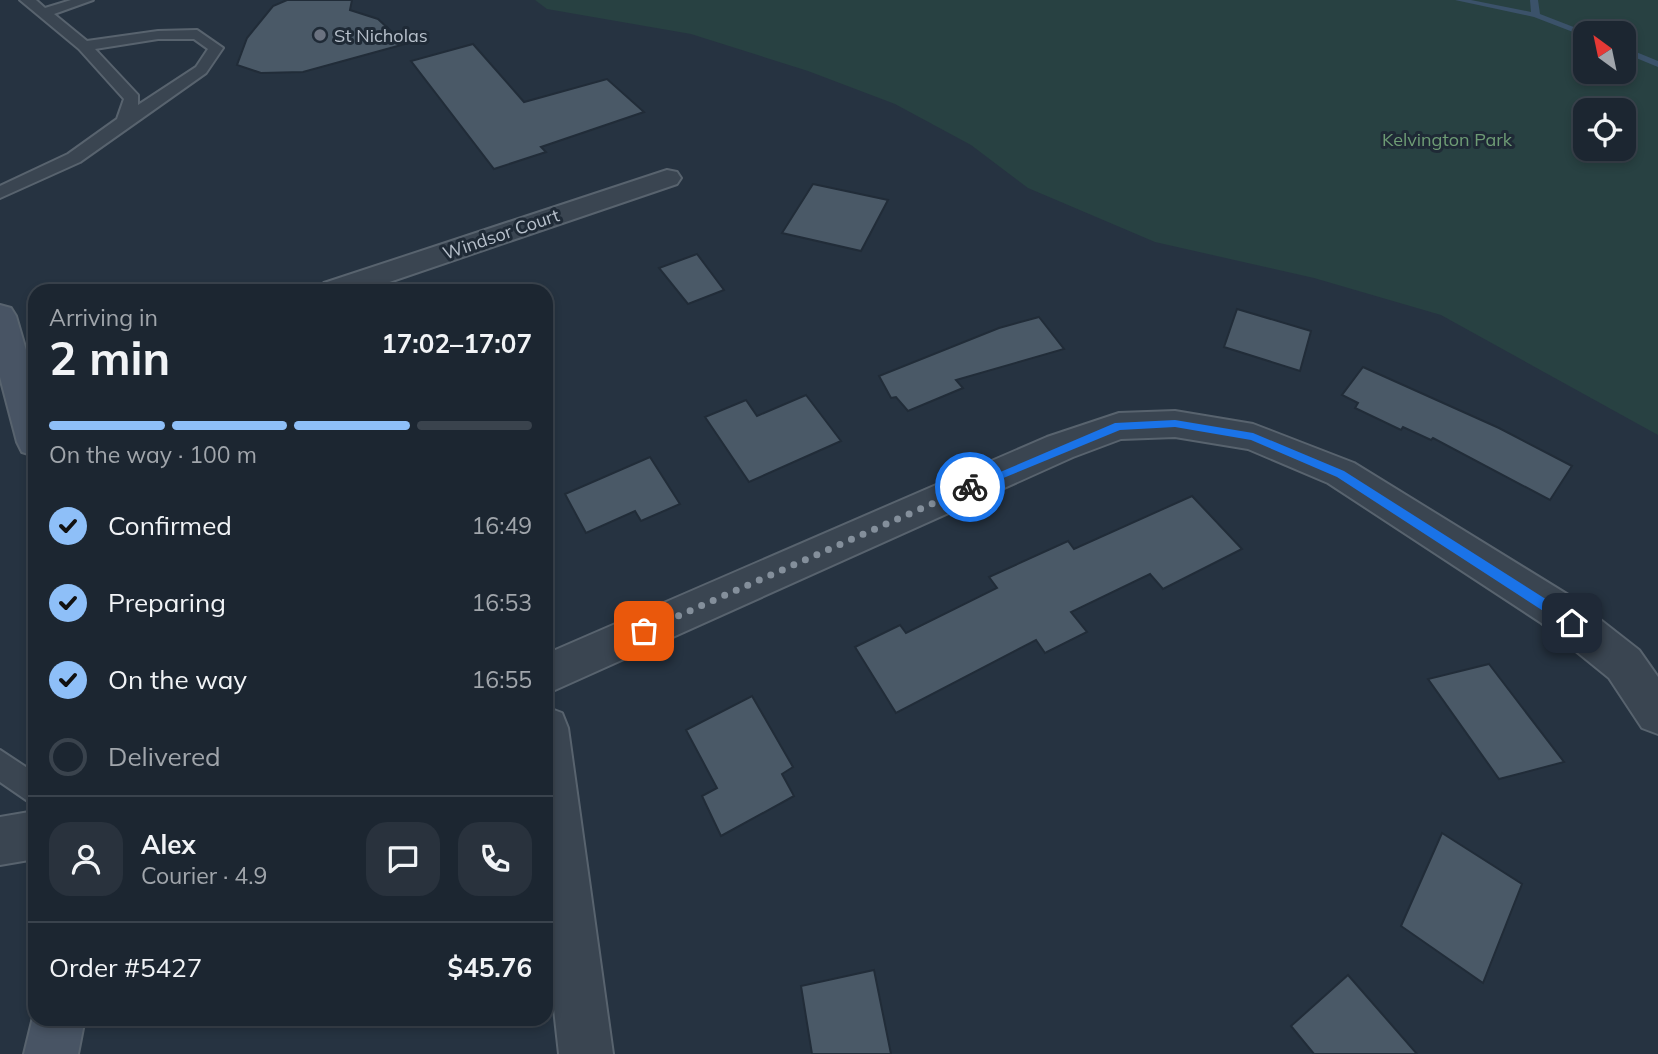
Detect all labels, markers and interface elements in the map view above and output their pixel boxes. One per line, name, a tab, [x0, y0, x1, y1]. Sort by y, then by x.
north arrow	[1573, 21, 1636, 84]
map controls	[1573, 21, 1636, 161]
place label: St Nicholas	[334, 24, 428, 47]
marker: St Nicholas	[312, 27, 328, 43]
button: locate	[1573, 98, 1636, 161]
park label: Kelvington Park	[1382, 128, 1513, 151]
street label: Windsor Court	[440, 203, 562, 265]
text: Arriving in	[49, 303, 158, 332]
text: 17:02–17:07	[381, 327, 532, 360]
text: 2 min	[49, 329, 170, 387]
text: On the way · 100 m	[49, 440, 257, 469]
courier	[935, 452, 1005, 522]
icon: bike	[951, 468, 989, 506]
icon: check	[49, 507, 87, 545]
text: Confirmed	[108, 509, 232, 542]
text: 16:49	[472, 511, 532, 540]
icon: check	[49, 584, 87, 622]
text: Preparing	[108, 586, 226, 619]
text: 16:53	[472, 588, 532, 617]
pin	[1542, 593, 1602, 653]
pin	[614, 601, 674, 661]
icon: home	[1553, 604, 1591, 642]
icon: bag	[625, 612, 663, 650]
icon: check	[49, 661, 87, 699]
text: On the way	[108, 663, 247, 696]
text: 16:55	[472, 665, 532, 694]
text: Delivered	[108, 740, 221, 773]
button: person	[49, 822, 123, 896]
button: chat	[366, 822, 440, 896]
button: phone	[458, 822, 532, 896]
text: Alex	[141, 828, 196, 861]
text: Courier · 4.9	[141, 861, 267, 890]
text: Order #5427	[49, 951, 202, 984]
text: $45.76	[448, 951, 532, 984]

